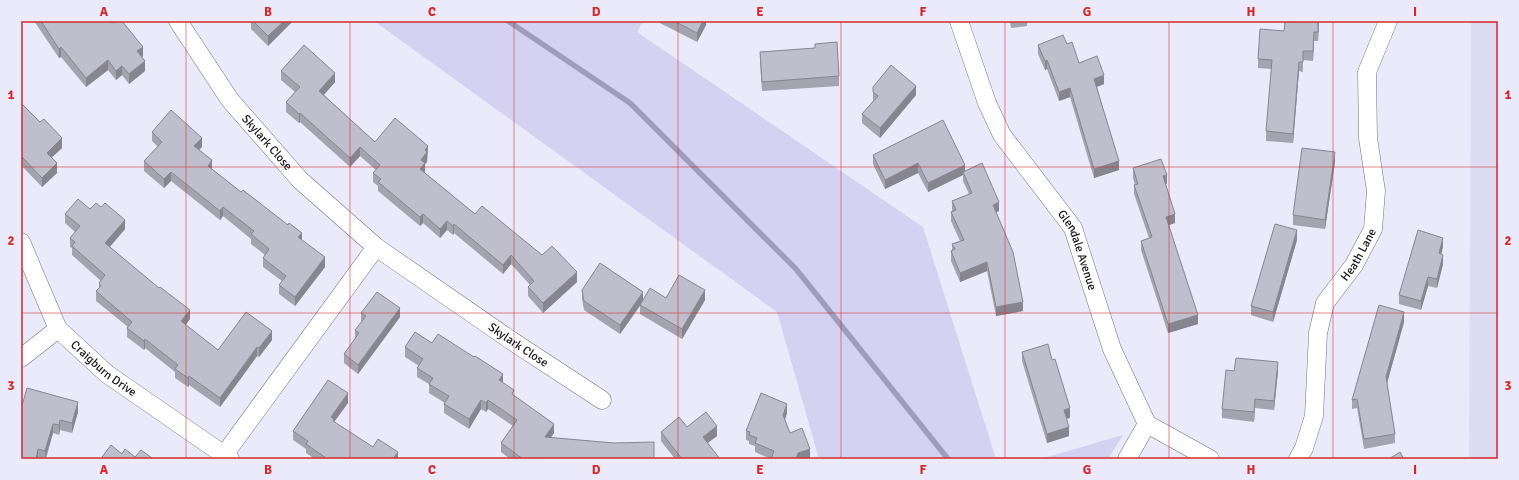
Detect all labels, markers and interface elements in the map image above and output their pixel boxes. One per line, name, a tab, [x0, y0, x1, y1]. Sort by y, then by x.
text: A	[100, 4, 109, 20]
text: B	[264, 4, 272, 20]
text: C	[428, 4, 436, 20]
text: D	[592, 4, 601, 20]
text: E	[756, 4, 764, 20]
text: F	[920, 4, 927, 20]
text: G	[1083, 4, 1091, 20]
text: H	[1247, 4, 1255, 20]
text: I	[1413, 4, 1417, 20]
text: 1	[7, 87, 15, 103]
text: 1	[1504, 87, 1512, 103]
street label: Skylark Close	[239, 111, 296, 173]
street label: Glendale Avenue	[1054, 207, 1100, 292]
street label: Heath Lane	[1337, 226, 1379, 284]
text: 2	[7, 233, 15, 249]
text: 2	[1504, 233, 1512, 249]
street label: Skylark Close	[485, 319, 551, 370]
street label: Craigburn Drive	[68, 337, 139, 400]
text: 3	[7, 378, 15, 394]
text: 3	[1504, 378, 1512, 394]
text: A	[100, 462, 109, 478]
text: B	[264, 462, 272, 478]
text: C	[428, 462, 436, 478]
text: D	[592, 462, 601, 478]
text: E	[756, 462, 764, 478]
text: F	[920, 462, 927, 478]
text: G	[1083, 462, 1091, 478]
text: H	[1247, 462, 1255, 478]
text: I	[1413, 462, 1417, 478]

